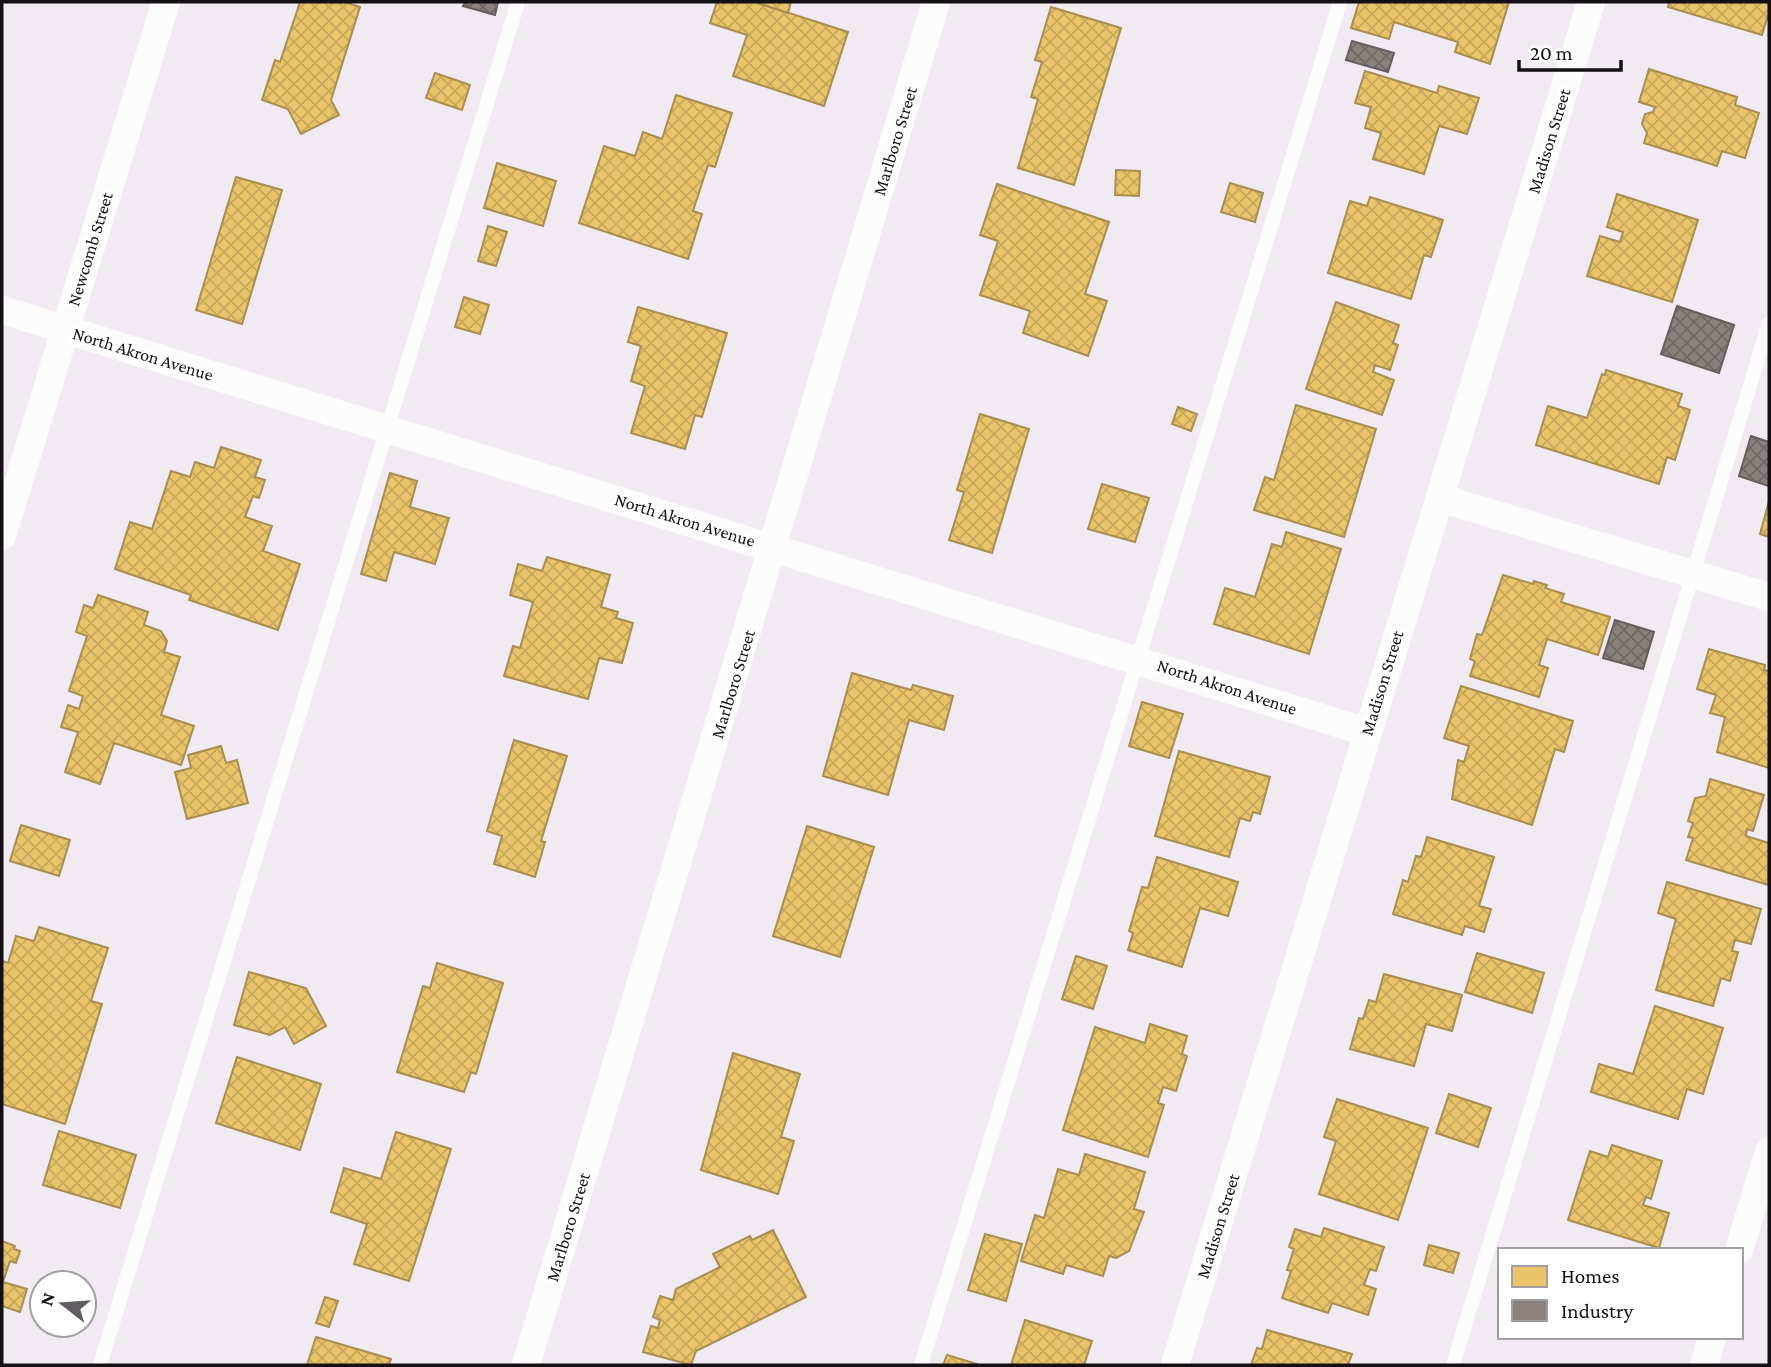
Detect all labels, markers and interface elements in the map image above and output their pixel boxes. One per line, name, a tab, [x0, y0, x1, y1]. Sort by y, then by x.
scale bar	[1519, 28, 1620, 72]
text: 20 m	[1530, 41, 1573, 65]
street label: Marlboro Street	[869, 83, 921, 198]
street label: Madison Street	[1524, 85, 1575, 196]
street label: Newcomb Street	[63, 189, 117, 308]
street label: North Akron Avenue	[70, 323, 216, 385]
street label: North Akron Avenue	[612, 489, 758, 551]
street label: Marlboro Street	[707, 626, 759, 741]
street label: Madison Street	[1357, 627, 1408, 738]
street label: North Akron Avenue	[1155, 655, 1300, 719]
street label: Marlboro Street	[542, 1169, 594, 1284]
street label: Madison Street	[1193, 1170, 1244, 1281]
legend	[1498, 1248, 1743, 1339]
text: Homes	[1561, 1264, 1620, 1288]
north arrow	[28, 1269, 98, 1339]
text: N	[35, 1290, 59, 1308]
text: Industry	[1561, 1299, 1634, 1323]

